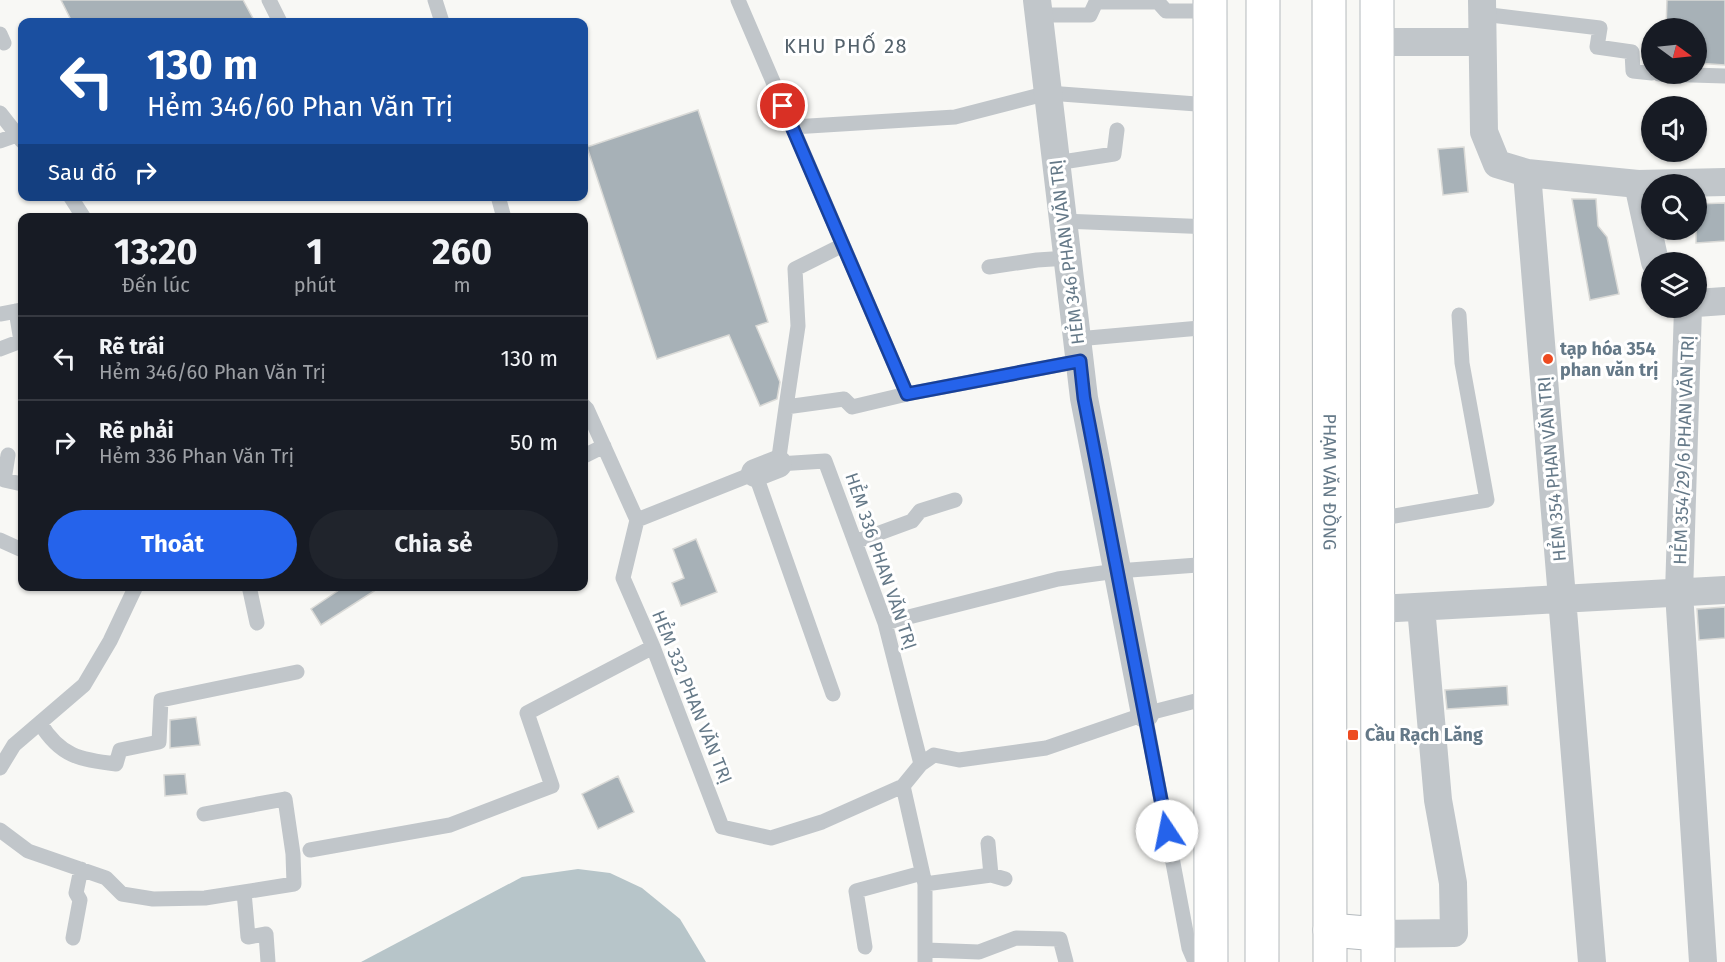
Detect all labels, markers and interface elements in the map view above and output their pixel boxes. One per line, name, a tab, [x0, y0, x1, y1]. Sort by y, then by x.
north arrow	[1641, 18, 1707, 84]
map controls	[1641, 18, 1707, 318]
district label: KHU PHỐ 28	[784, 31, 908, 58]
text: 130 m	[147, 40, 258, 90]
icon: left	[48, 42, 126, 120]
pin	[757, 80, 808, 131]
icon: arrive	[766, 89, 799, 122]
text: Hẻm 346/60 Phan Văn Trị	[147, 91, 453, 123]
button: sound	[1641, 96, 1707, 162]
icon: right	[129, 156, 162, 189]
street label: HẺM 346 PHAN VĂN TRỊ	[1044, 158, 1089, 346]
text: Sau đó	[48, 159, 117, 186]
button: search	[1641, 174, 1707, 240]
text: 13:20	[114, 230, 198, 274]
text: 1	[307, 230, 323, 274]
text: 260	[432, 230, 492, 274]
button: layers	[1641, 252, 1707, 318]
text: Đến lúc	[122, 273, 190, 297]
text: phút	[294, 273, 336, 297]
text: m	[453, 273, 471, 297]
text: Rẽ trái	[99, 333, 164, 360]
street label: HẺM 354/29/6 PHAN VĂN TRỊ	[1668, 335, 1699, 565]
place label: tạp hóa 354 phan văn trị	[1560, 338, 1658, 381]
icon: left	[48, 342, 81, 375]
text: 130 m	[501, 345, 558, 372]
marker: tạp hóa 354 phan văn trị	[1541, 352, 1555, 366]
text: Hẻm 346/60 Phan Văn Trị	[99, 360, 326, 384]
street label: HẺM 354 PHAN VĂN TRỊ	[1532, 376, 1571, 563]
street label: PHẠM VĂN ĐỒNG	[1318, 414, 1344, 550]
text: Rẽ phải	[99, 417, 174, 444]
icon: right	[48, 426, 81, 459]
text: 50 m	[510, 429, 558, 456]
text: Hẻm 336 Phan Văn Trị	[99, 444, 294, 468]
street label: HẺM 336 PHAN VĂN TRỊ	[840, 469, 923, 652]
button: Thoát	[48, 510, 297, 579]
button: Chia sẻ	[309, 510, 558, 579]
street label: HẺM 332 PHAN VĂN TRỊ	[647, 607, 738, 787]
place label: Cầu Rạch Lăng	[1365, 723, 1483, 746]
marker: Cầu Rạch Lăng	[1346, 728, 1360, 742]
position arrow	[1135, 799, 1199, 863]

